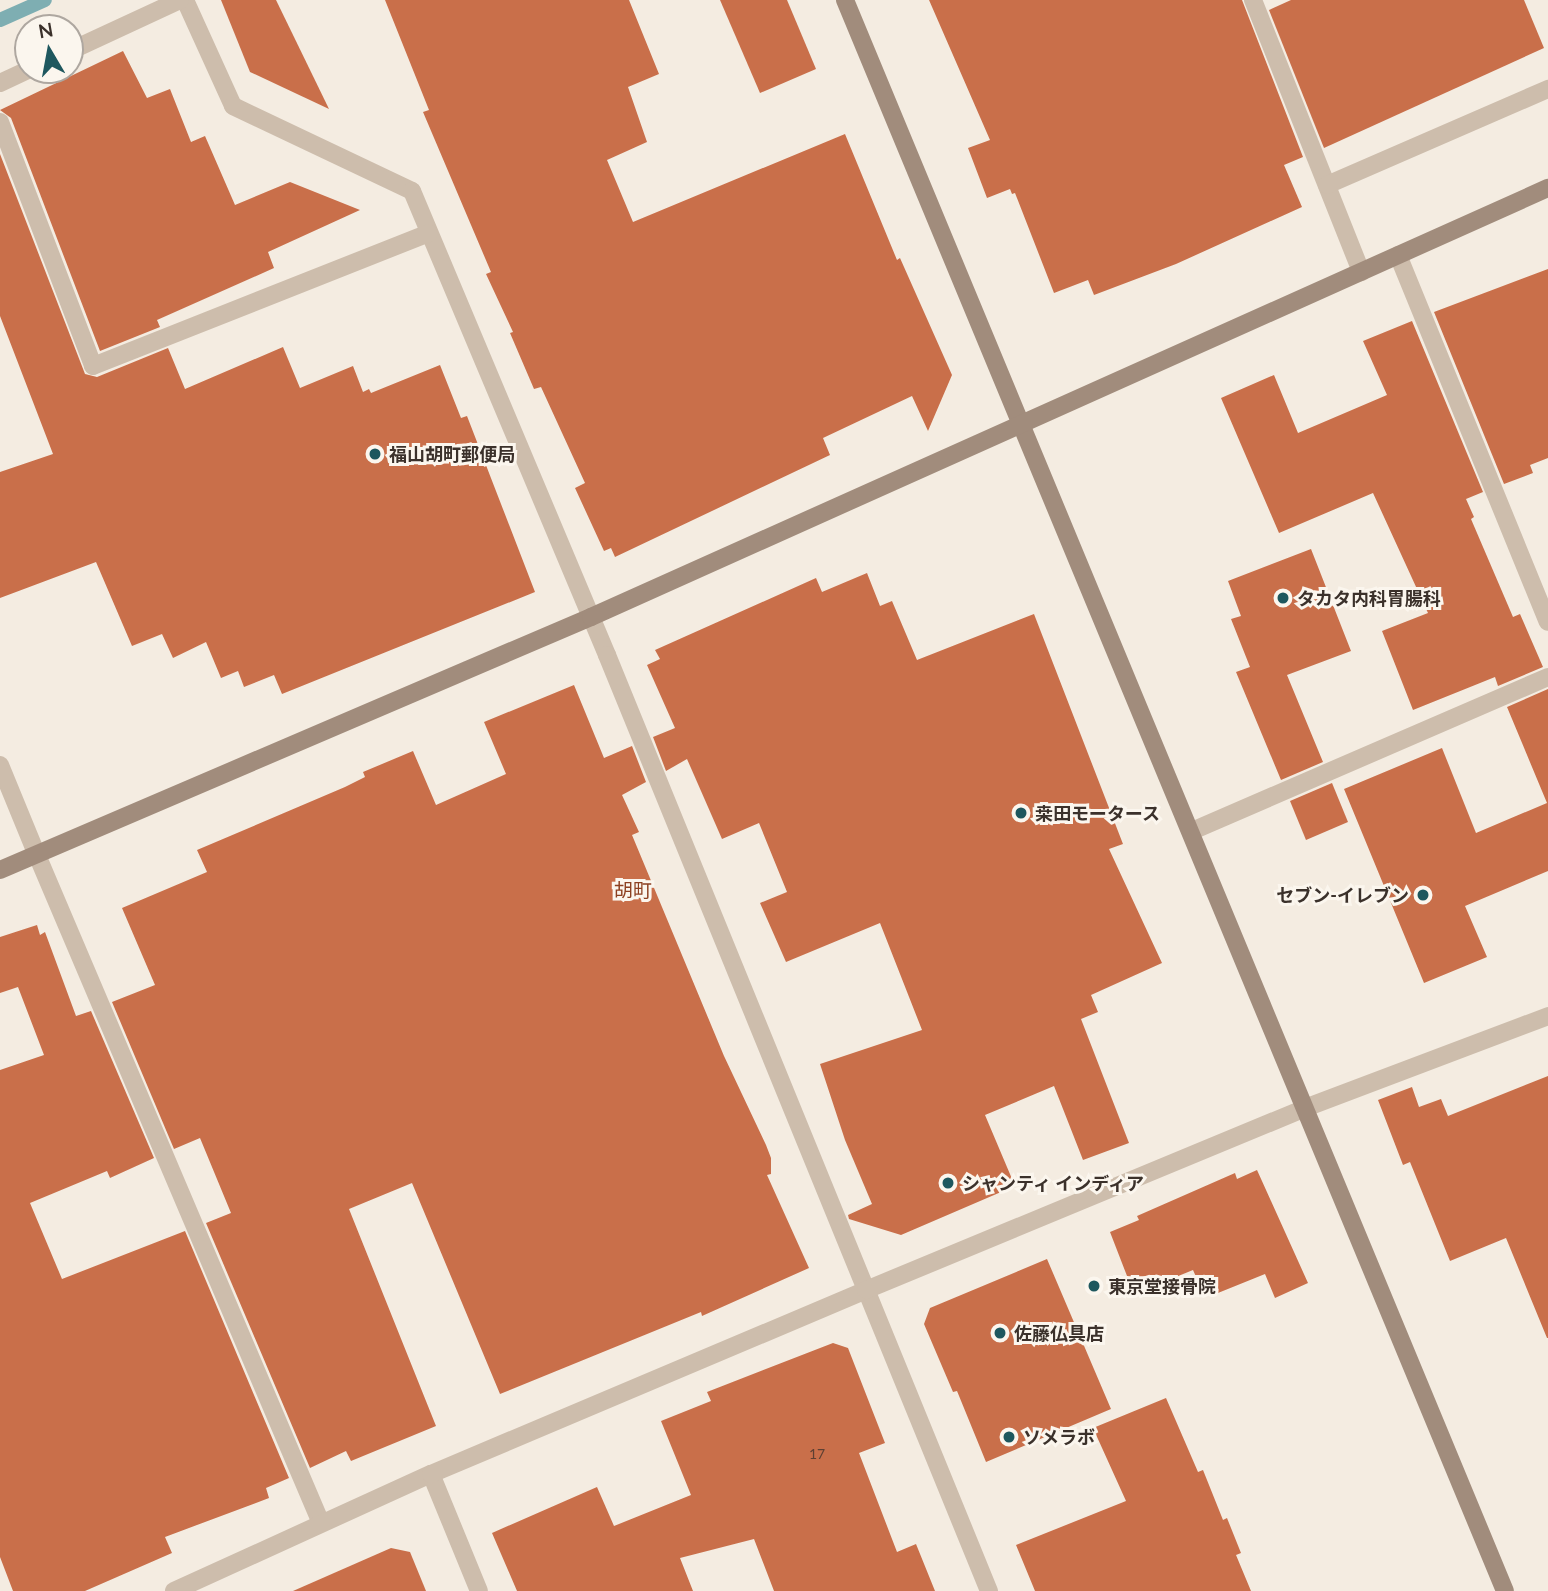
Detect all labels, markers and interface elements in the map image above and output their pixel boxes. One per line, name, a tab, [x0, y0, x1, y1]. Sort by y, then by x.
north arrow	[14, 14, 84, 84]
text: N	[36, 17, 55, 42]
place label: 福山胡町郵便局	[389, 443, 515, 465]
marker: 福山胡町郵便局	[367, 446, 383, 462]
place label: タカタ内科胃腸科	[1297, 587, 1441, 609]
marker: タカタ内科胃腸科	[1275, 590, 1291, 606]
place label: 桒田モータース	[1035, 802, 1161, 824]
marker: 桒田モータース	[1013, 805, 1029, 821]
district label: 胡町	[614, 879, 652, 901]
place label: セブン-イレブン	[1276, 884, 1409, 906]
marker: セブン-イレブン	[1415, 887, 1431, 903]
place label: シャンティ インディア	[962, 1172, 1146, 1194]
marker: シャンティ インディア	[940, 1175, 956, 1191]
place label: 東京堂接骨院	[1108, 1275, 1216, 1297]
marker: 東京堂接骨院	[1086, 1278, 1102, 1294]
place label: 佐藤仏具店	[1014, 1322, 1104, 1344]
marker: 佐藤仏具店	[992, 1325, 1008, 1341]
place label: ソメラボ	[1023, 1426, 1095, 1448]
marker: ソメラボ	[1001, 1429, 1017, 1445]
house number: 17	[809, 1446, 825, 1462]

